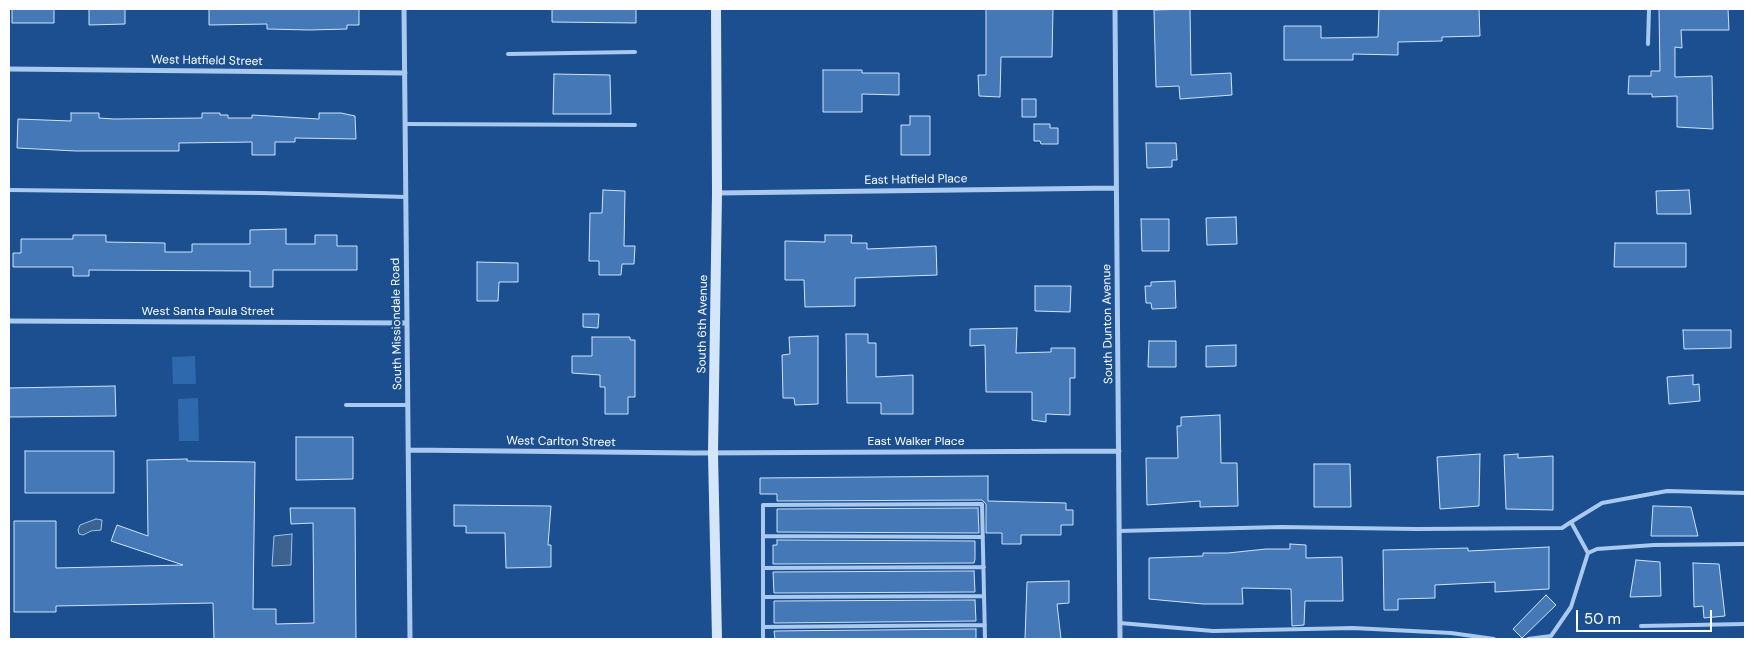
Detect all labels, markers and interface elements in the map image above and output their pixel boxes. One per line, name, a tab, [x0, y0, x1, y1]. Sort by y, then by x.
street label: West Hatfield Street	[151, 53, 263, 69]
street label: East Hatfield Place	[864, 172, 968, 188]
street label: South Missiondale Road	[389, 258, 405, 390]
street label: South Dunton Avenue	[1100, 264, 1116, 384]
street label: South 6th Avenue	[695, 274, 711, 374]
street label: West Santa Paula Street	[142, 305, 274, 319]
street label: West Carlton Street	[506, 434, 616, 450]
street label: East Walker Place	[867, 435, 965, 449]
scale bar	[1579, 600, 1715, 632]
text: 50 m	[1584, 609, 1621, 629]

